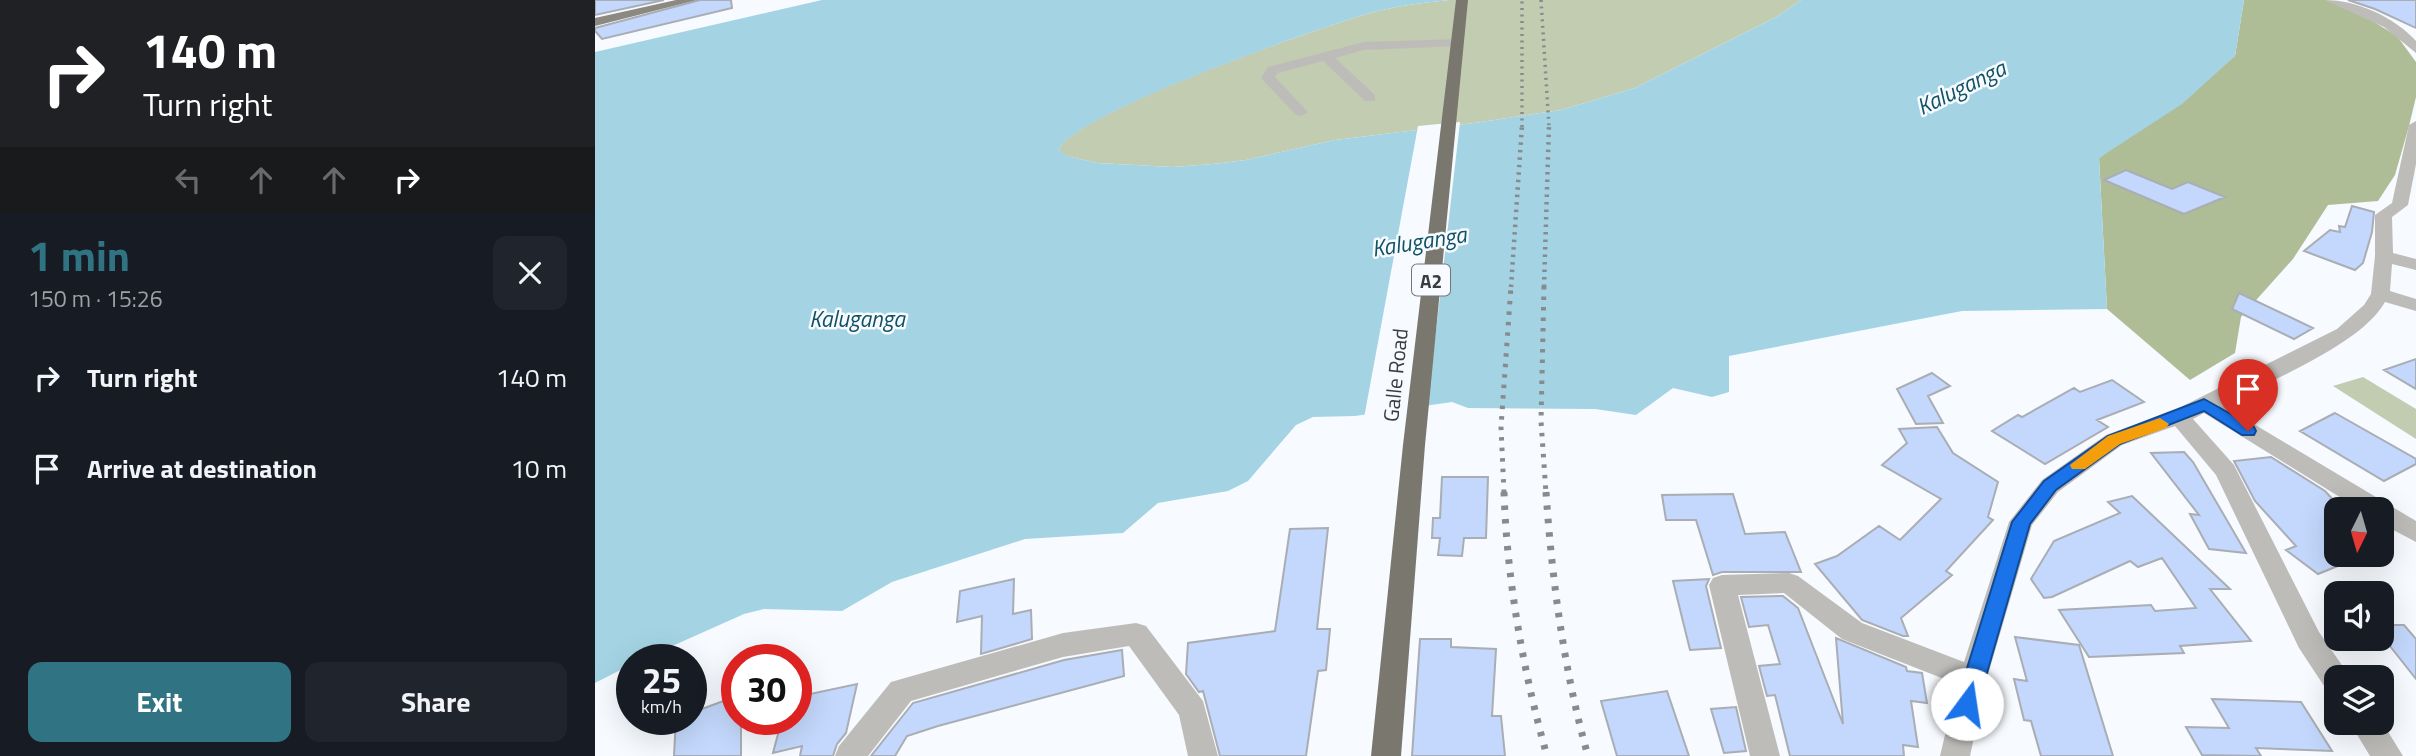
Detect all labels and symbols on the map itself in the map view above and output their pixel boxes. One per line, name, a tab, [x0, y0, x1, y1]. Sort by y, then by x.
water label: Kaluganga	[1910, 50, 2013, 124]
water label: Kaluganga	[1369, 216, 1470, 266]
road number: A2	[1412, 264, 1450, 296]
water label: Kaluganga	[809, 301, 906, 336]
street label: Galle Road	[1374, 327, 1416, 423]
pin	[2218, 359, 2278, 431]
north arrow	[2324, 497, 2394, 567]
speed limit sign: 30	[721, 644, 812, 735]
position arrow	[1930, 667, 2004, 741]

